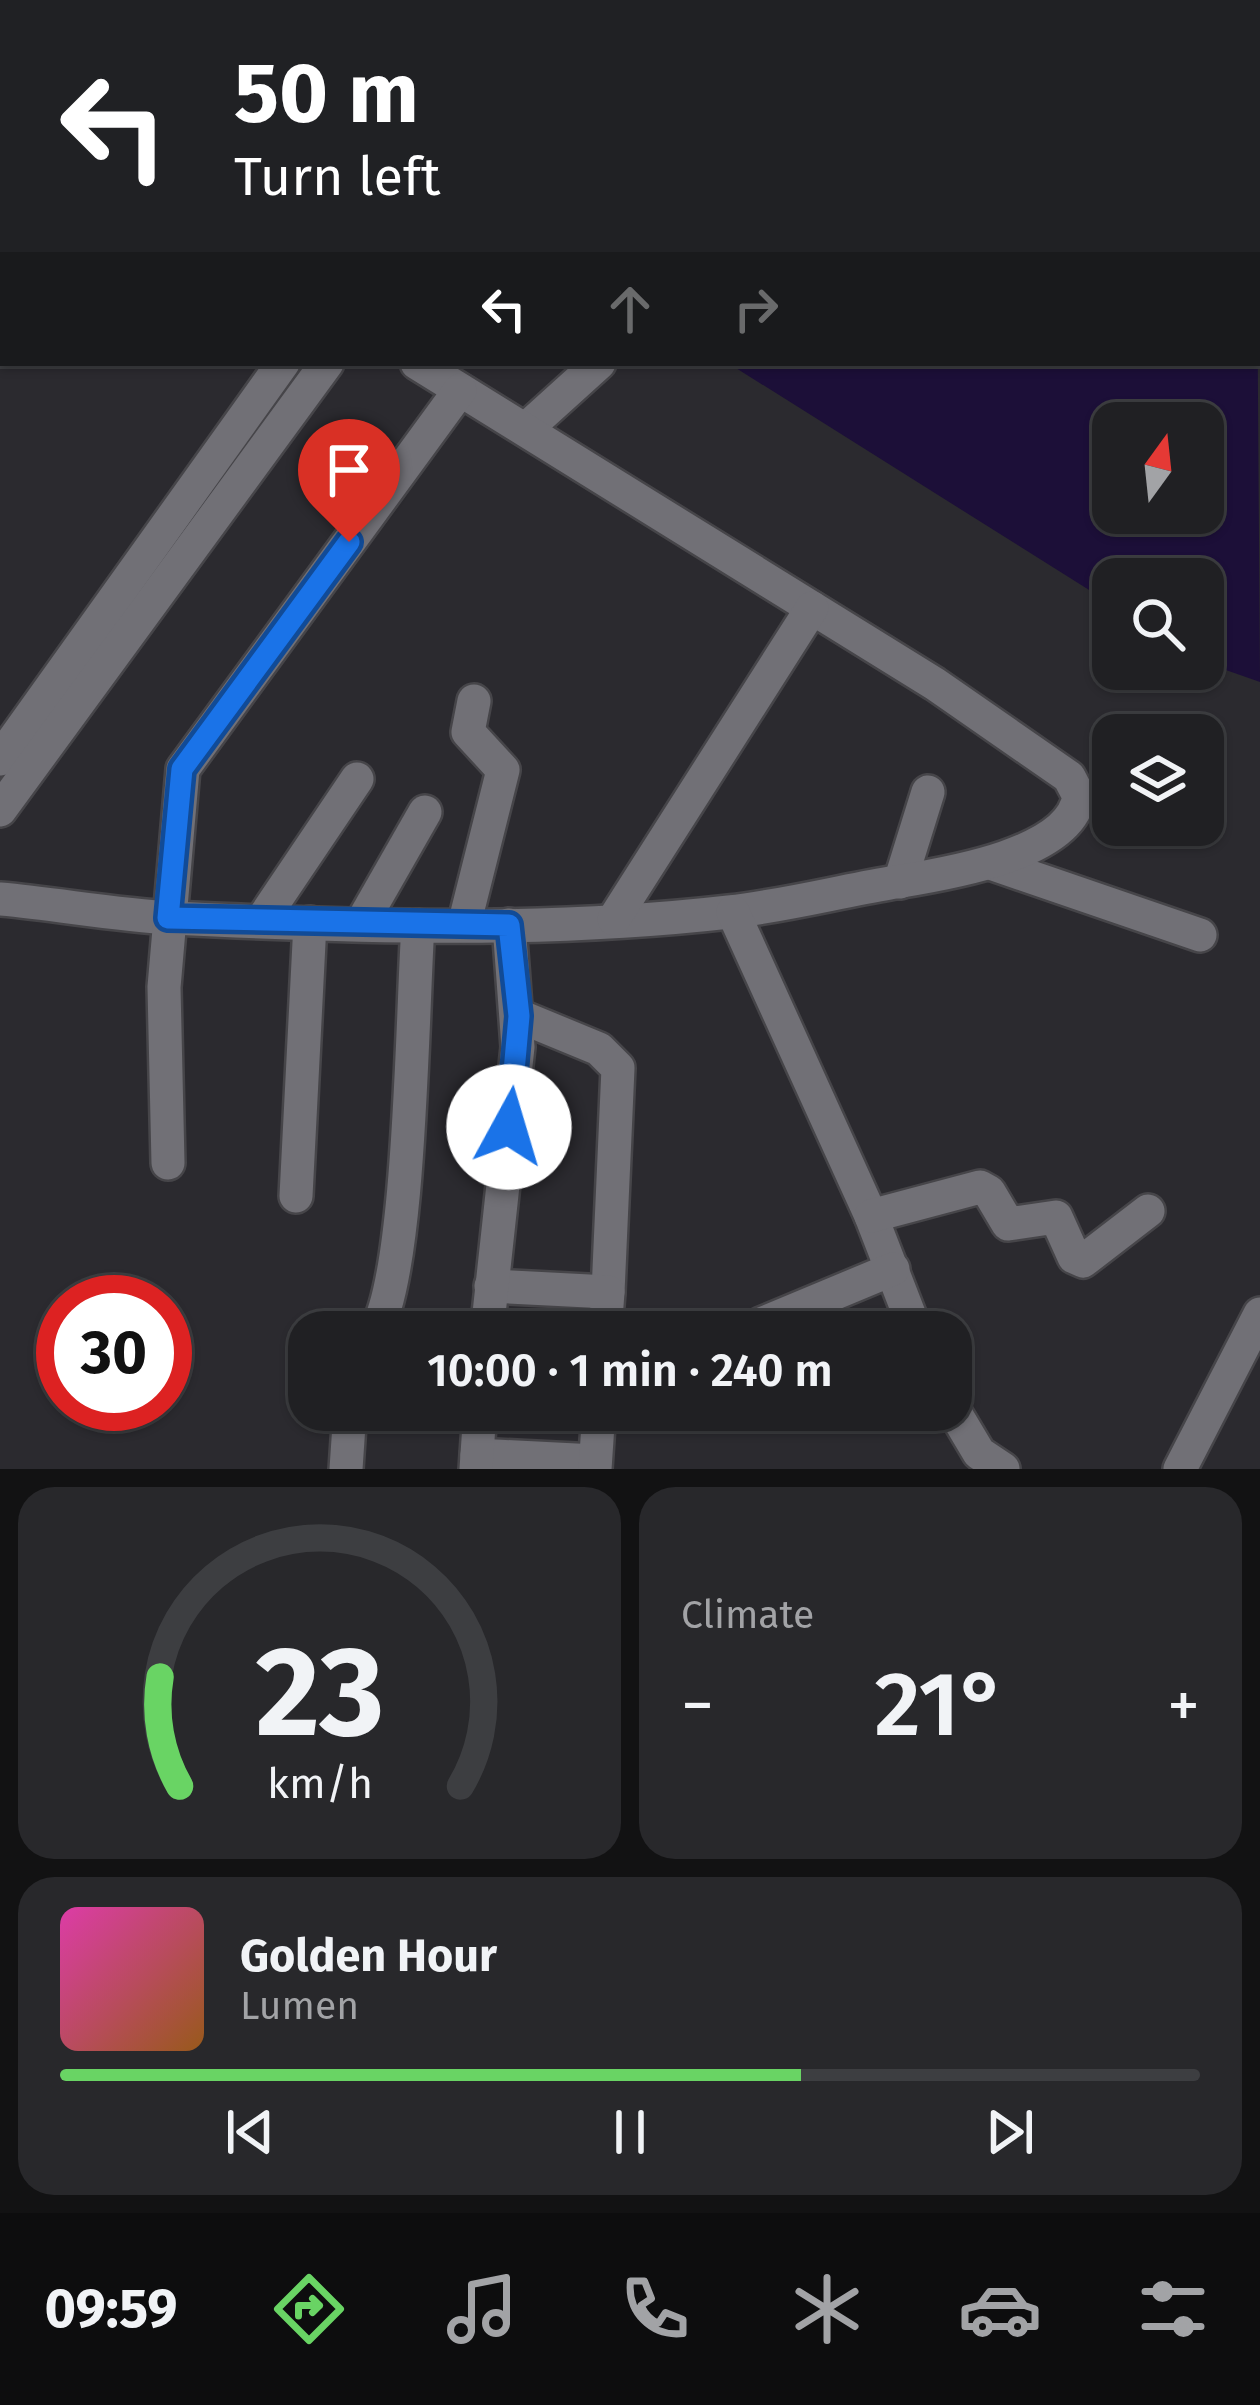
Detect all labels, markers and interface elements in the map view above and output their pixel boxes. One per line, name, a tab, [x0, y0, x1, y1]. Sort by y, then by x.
text: 50 m	[234, 43, 419, 144]
icon: left	[36, 48, 192, 204]
text: Turn left	[234, 145, 441, 209]
icon: left	[471, 276, 537, 342]
icon: ahead	[597, 276, 663, 342]
icon: right	[723, 276, 789, 342]
north arrow	[1092, 402, 1224, 534]
map controls	[1092, 402, 1224, 846]
pin	[298, 419, 400, 542]
icon: arrive	[316, 437, 382, 503]
button: search	[1092, 558, 1224, 690]
button: layers	[1092, 714, 1224, 846]
position arrow	[446, 1064, 572, 1190]
speed limit sign: 30	[36, 1275, 192, 1431]
text: 10:00 · 1 min · 240 m	[427, 1344, 833, 1398]
text: Climate	[681, 1592, 814, 1638]
text: 23	[255, 1618, 384, 1768]
text: 21°	[875, 1651, 1007, 1759]
text: −	[681, 1666, 714, 1745]
text: +	[1167, 1666, 1200, 1745]
text: km/h	[266, 1758, 373, 1809]
text: Golden Hour	[240, 1929, 497, 1983]
text: Lumen	[240, 1983, 359, 2029]
icon: previous	[217, 2099, 283, 2165]
icon: pause	[597, 2099, 663, 2165]
icon: next	[977, 2099, 1043, 2165]
icon: directions	[267, 2267, 351, 2351]
icon: music	[440, 2267, 524, 2351]
icon: phone	[613, 2267, 697, 2351]
icon: climate	[785, 2267, 869, 2351]
icon: car	[958, 2267, 1042, 2351]
icon: filters	[1131, 2267, 1215, 2351]
text: 09:59	[44, 2277, 178, 2341]

